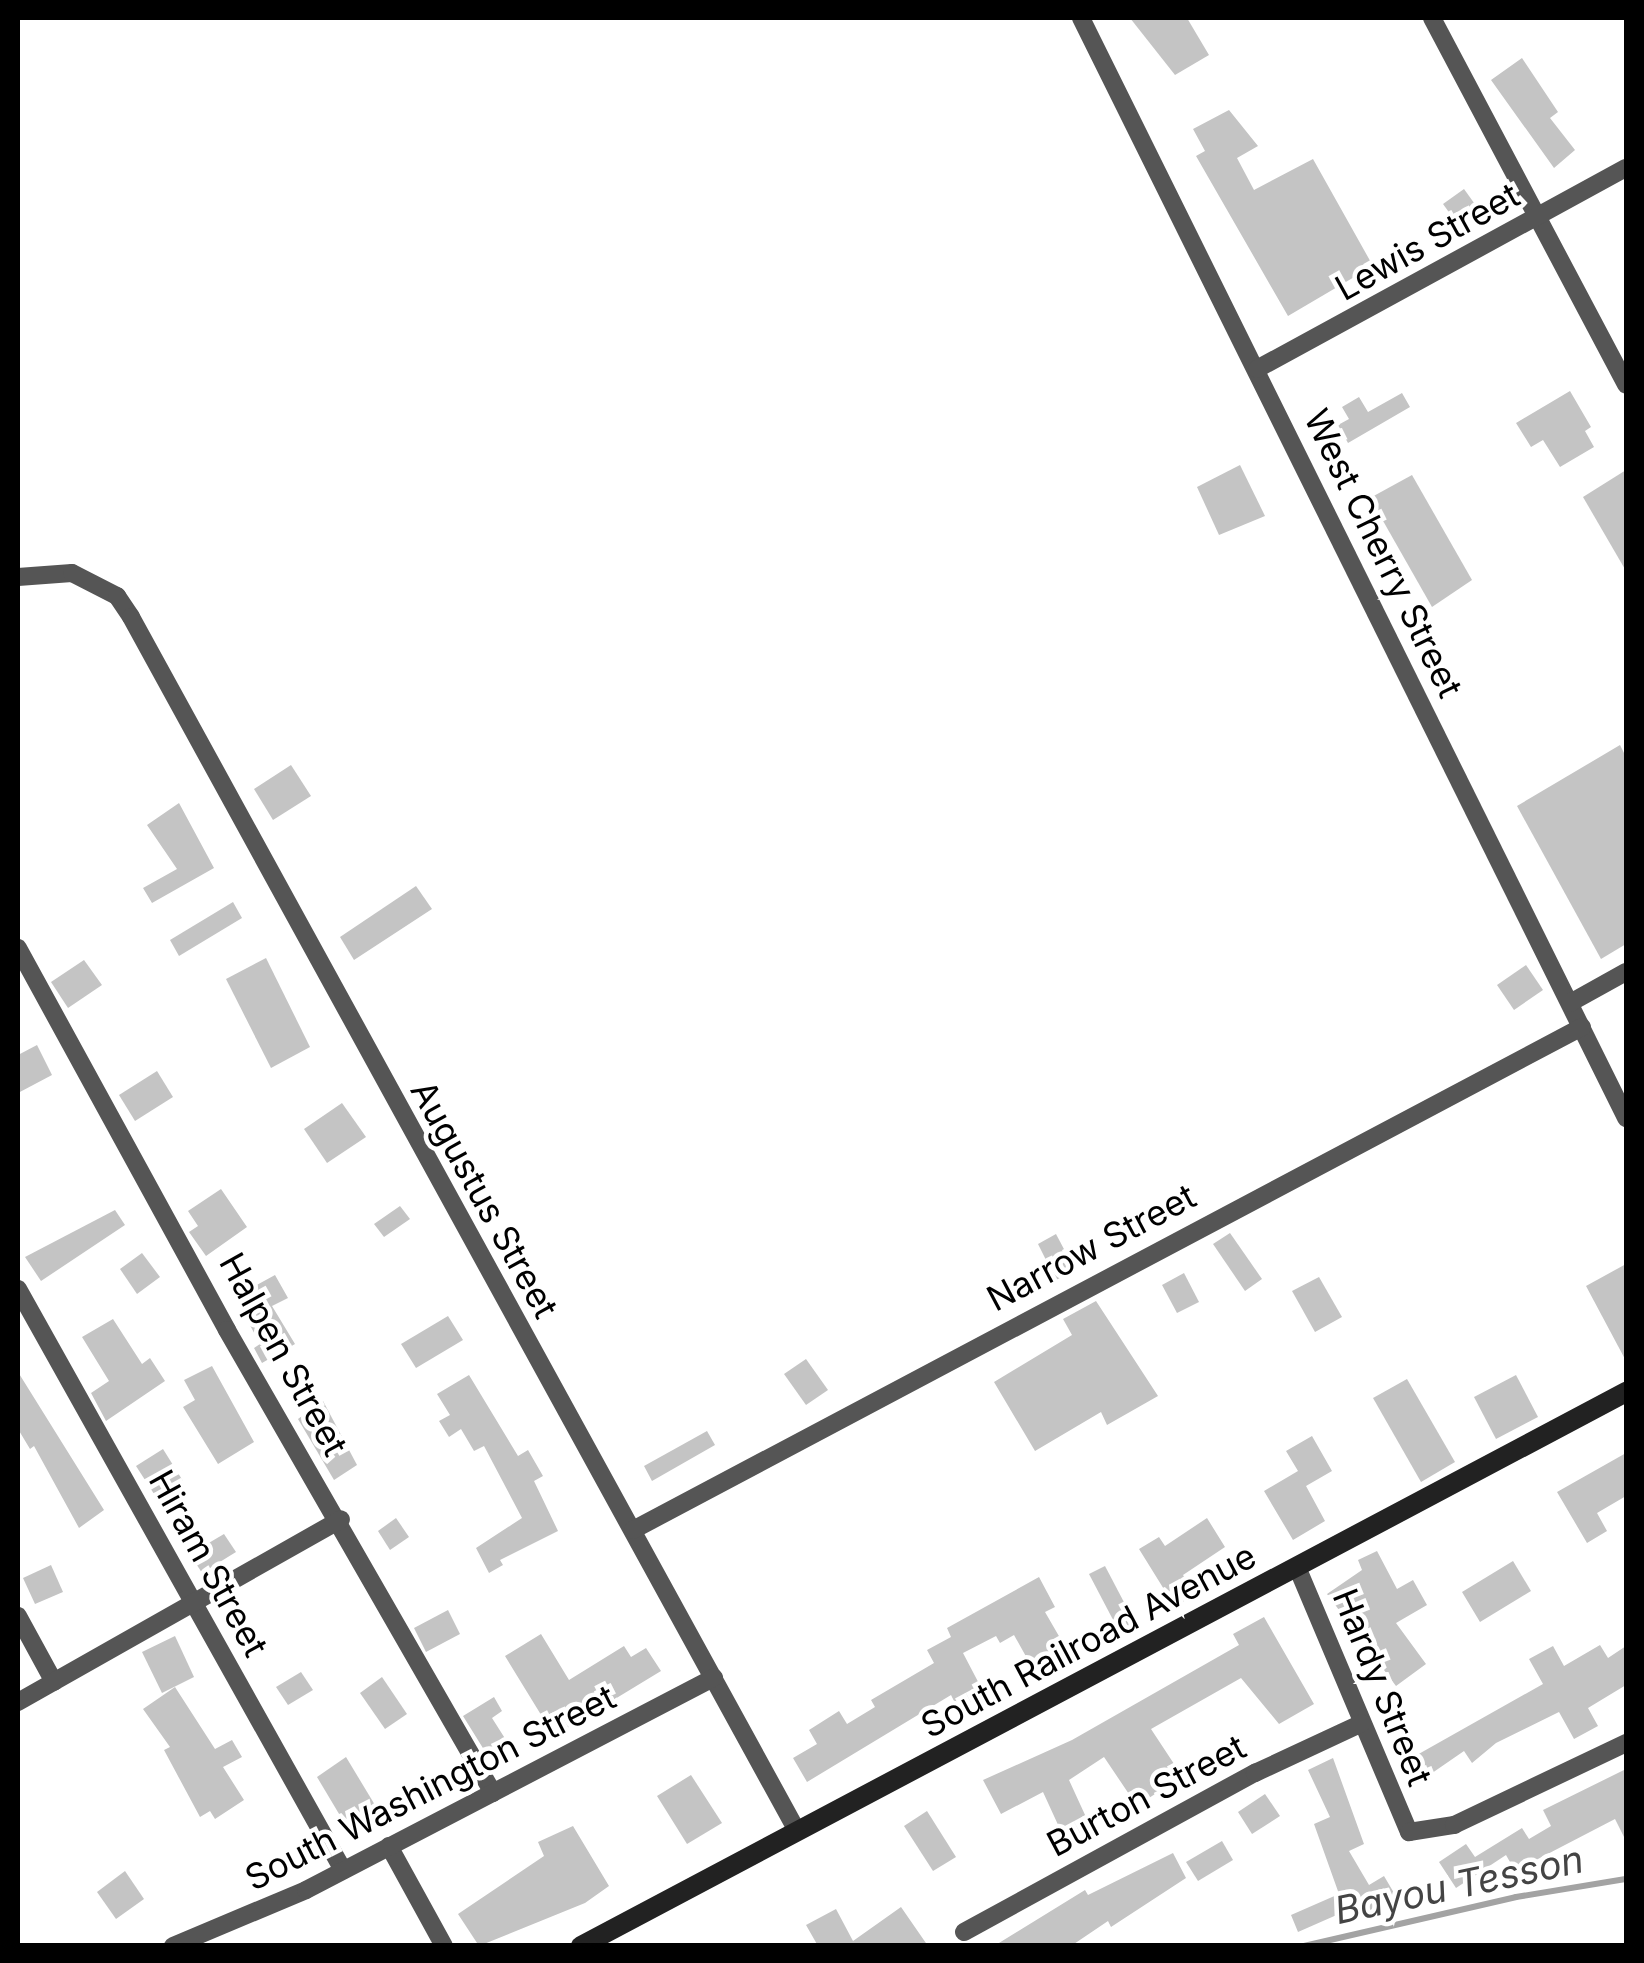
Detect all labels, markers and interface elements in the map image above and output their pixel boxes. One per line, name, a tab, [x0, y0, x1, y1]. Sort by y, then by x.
street label: Lewis Street	[1328, 173, 1526, 309]
street label: West Cherry Street	[1296, 402, 1472, 704]
street label: Augustus Street	[402, 1073, 568, 1325]
street label: Narrow Street	[980, 1174, 1202, 1320]
street label: Halpen Street	[211, 1245, 357, 1463]
street label: Hiram Street	[141, 1462, 277, 1664]
street label: South Railroad Avenue	[914, 1534, 1262, 1746]
street label: Hardy Street	[1325, 1583, 1441, 1791]
street label: South Washington Street	[238, 1675, 622, 1899]
street label: Burton Street	[1040, 1725, 1252, 1865]
water label: Bayou Tesson	[1331, 1836, 1587, 1934]

